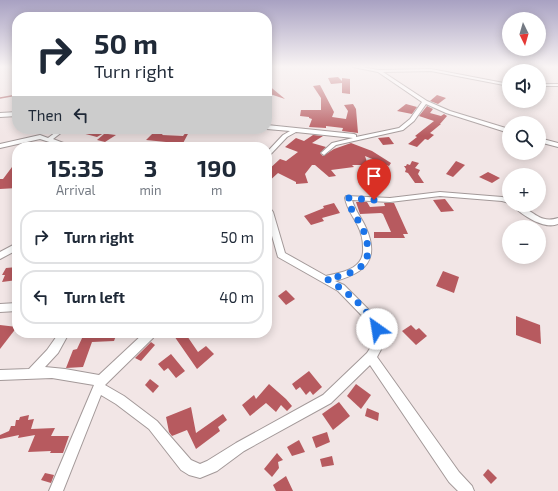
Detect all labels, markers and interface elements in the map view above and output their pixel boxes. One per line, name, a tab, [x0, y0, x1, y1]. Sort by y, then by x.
north arrow	[502, 12, 546, 56]
map controls	[502, 12, 546, 264]
text: 50 m	[94, 26, 158, 60]
icon: right	[28, 28, 80, 80]
text: Turn right	[94, 60, 174, 82]
button: sound	[502, 64, 546, 108]
icon: left	[70, 104, 92, 126]
text: Then	[28, 106, 62, 124]
button: search	[502, 116, 546, 160]
text: 15:35	[47, 153, 104, 182]
text: 3	[144, 153, 157, 182]
text: 190	[197, 153, 237, 182]
pin	[357, 159, 391, 200]
icon: arrive	[363, 165, 385, 187]
button: +	[502, 168, 546, 212]
text: Arrival	[56, 182, 95, 198]
text: min	[139, 182, 162, 198]
text: m	[211, 182, 222, 198]
button: −	[502, 220, 546, 264]
icon: right	[30, 226, 52, 248]
text: Turn right	[64, 228, 134, 246]
text: 50 m	[220, 228, 254, 246]
icon: left	[30, 286, 52, 308]
text: Turn left	[64, 288, 125, 306]
text: 40 m	[219, 288, 254, 306]
position arrow	[356, 308, 398, 350]

